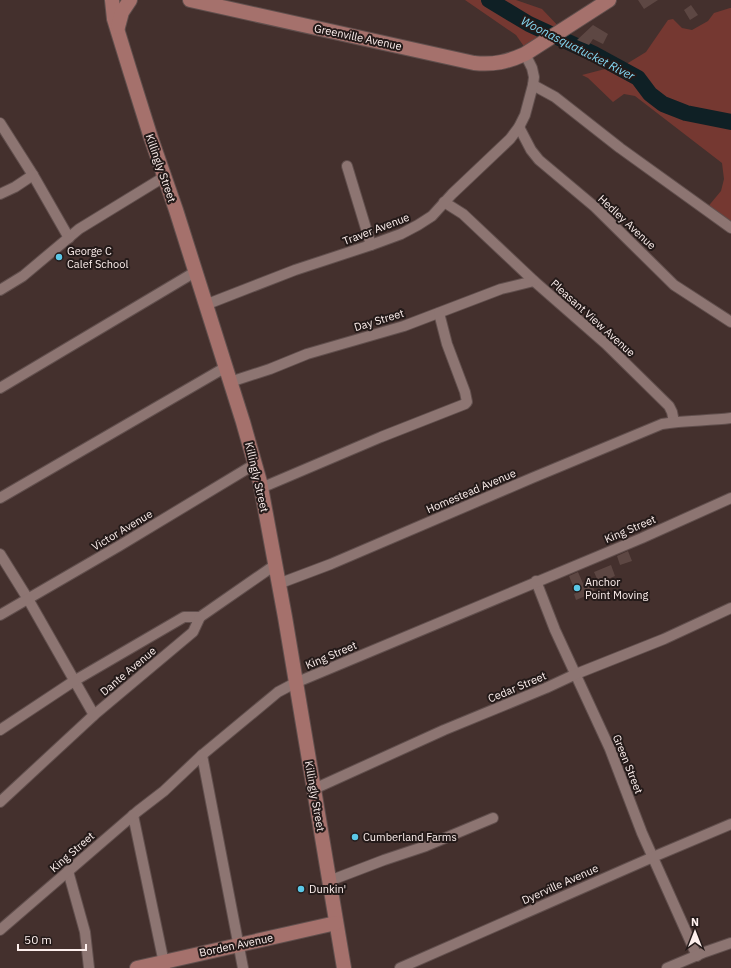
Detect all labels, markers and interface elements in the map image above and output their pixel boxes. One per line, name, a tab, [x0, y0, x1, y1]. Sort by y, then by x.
water label: Woonasquatucket River	[519, 13, 638, 83]
street label: Greenville Avenue	[313, 21, 403, 53]
street label: Killingly Street	[143, 132, 179, 204]
street label: Hedley Avenue	[595, 192, 659, 252]
street label: Traver Avenue	[341, 210, 411, 248]
place label: George C Calef School	[67, 244, 128, 271]
marker: George C Calef School	[54, 252, 64, 262]
street label: Pleasant View Avenue	[548, 276, 638, 360]
street label: Day Street	[352, 306, 406, 334]
street label: Killingly Street	[242, 441, 272, 514]
street label: Homestead Avenue	[424, 466, 518, 516]
street label: Victor Avenue	[89, 506, 155, 554]
street label: King Street	[602, 512, 658, 546]
place label: Anchor Point Moving	[585, 575, 648, 602]
marker: Anchor Point Moving	[572, 583, 582, 593]
street label: King Street	[303, 638, 359, 672]
street label: Dante Avenue	[97, 644, 159, 698]
street label: Cedar Street	[486, 668, 548, 706]
street label: Green Street	[610, 732, 646, 796]
street label: Killingly Street	[302, 760, 328, 833]
street label: King Street	[47, 829, 97, 875]
place label: Cumberland Farms	[363, 830, 457, 844]
marker: Cumberland Farms	[350, 832, 360, 842]
street label: Dyerville Avenue	[519, 861, 601, 907]
place label: Dunkin'	[309, 882, 346, 896]
marker: Dunkin'	[296, 884, 306, 894]
north arrow	[675, 912, 715, 952]
text: N	[691, 915, 699, 929]
scale bar	[18, 926, 86, 952]
street label: Borden Avenue	[198, 930, 274, 960]
text: 50 m	[24, 932, 52, 947]

